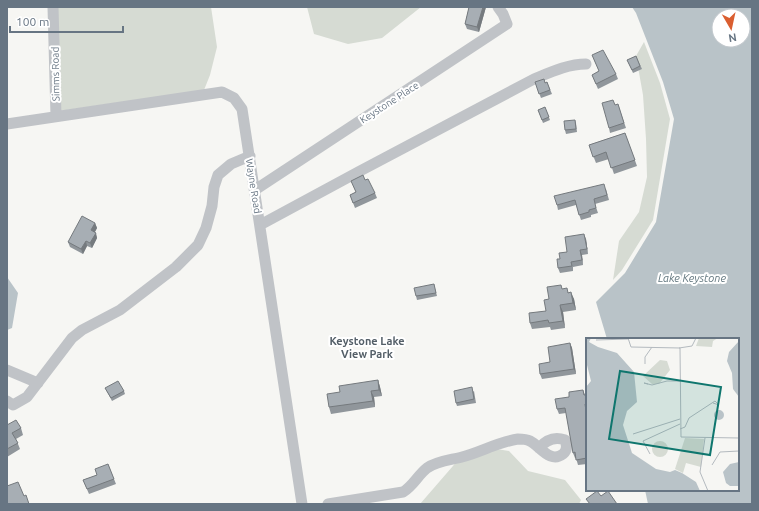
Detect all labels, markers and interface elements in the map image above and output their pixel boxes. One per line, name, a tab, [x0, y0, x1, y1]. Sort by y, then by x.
scale bar	[10, 8, 123, 34]
north arrow	[711, 8, 751, 48]
text: 100 m	[16, 15, 49, 28]
text: N	[728, 31, 738, 44]
street label: Simms Road	[50, 46, 61, 101]
street label: Keystone Place	[358, 79, 421, 126]
street label: Wayne Road	[244, 158, 263, 215]
water label: Lake Keystone	[658, 272, 726, 284]
district label: Keystone Lake View Park	[329, 335, 405, 360]
inset map	[586, 338, 739, 491]

